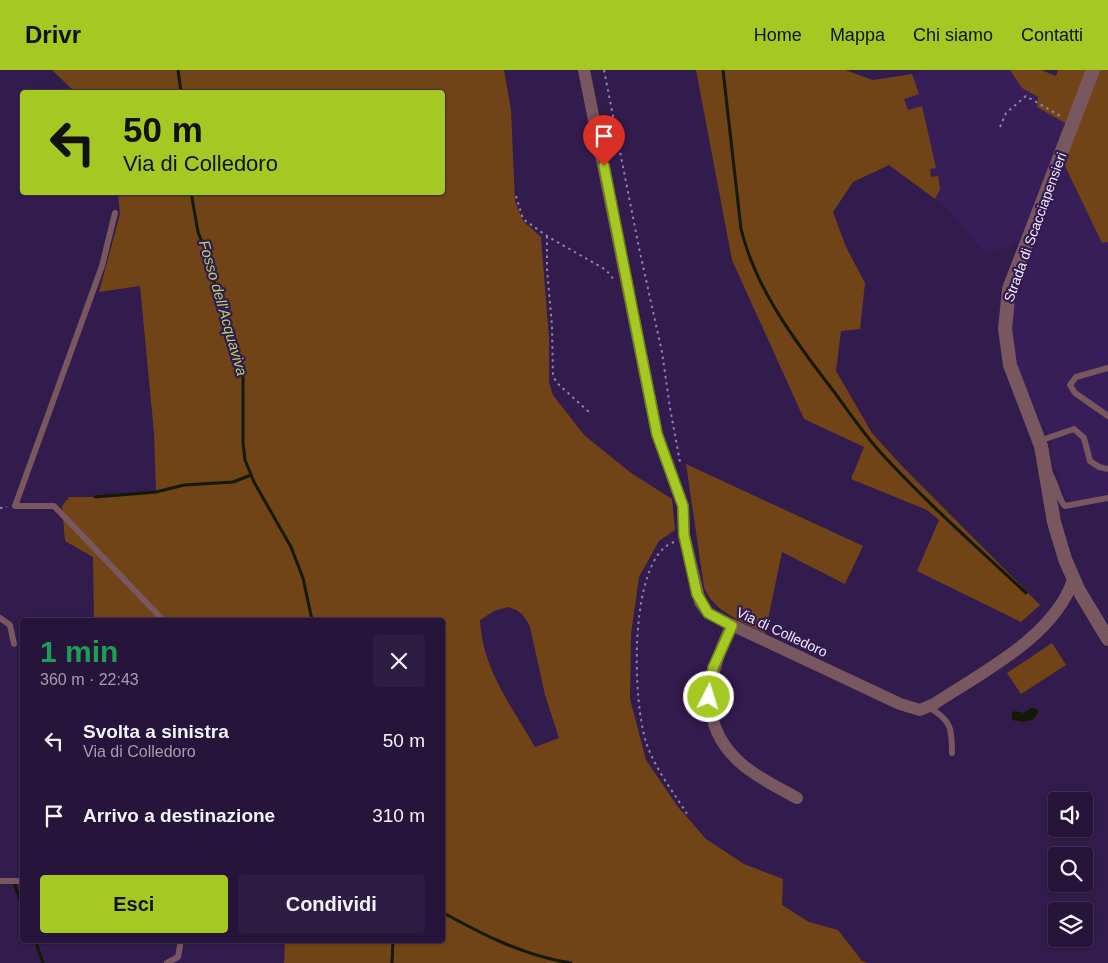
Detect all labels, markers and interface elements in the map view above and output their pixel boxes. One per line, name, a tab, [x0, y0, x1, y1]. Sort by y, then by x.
text: Drivr	[25, 21, 81, 48]
text: Home	[754, 25, 802, 45]
text: Mappa	[830, 25, 885, 45]
text: Chi siamo	[913, 25, 993, 45]
text: Contatti	[1021, 25, 1083, 45]
icon: left	[40, 110, 105, 175]
text: 50 m	[123, 110, 203, 149]
pin	[583, 115, 625, 166]
icon: arrive	[590, 122, 618, 150]
street label: Strada di Scacciapensieri	[1000, 150, 1070, 304]
text: Via di Colledoro	[123, 151, 278, 176]
water label: Fosso dell'Acquaviva	[196, 238, 251, 378]
street label: Via di Colledoro	[734, 604, 830, 660]
text: 1 min	[40, 635, 118, 668]
button: close	[373, 635, 425, 687]
position arrow	[682, 670, 734, 722]
text: 360 m · 22:43	[40, 671, 139, 688]
text: Svolta a sinistra	[83, 721, 229, 742]
icon: left	[40, 727, 68, 755]
text: 50 m	[383, 730, 425, 751]
text: Via di Colledoro	[83, 743, 196, 760]
map controls	[1048, 792, 1093, 947]
button: sound	[1048, 792, 1093, 837]
icon: arrive	[40, 802, 68, 830]
text: Arrivo a destinazione	[83, 805, 275, 826]
text: 310 m	[372, 805, 425, 826]
button: search	[1048, 847, 1093, 892]
button: Esci	[40, 875, 228, 933]
button: Condividi	[238, 875, 425, 933]
button: layers	[1048, 902, 1093, 947]

